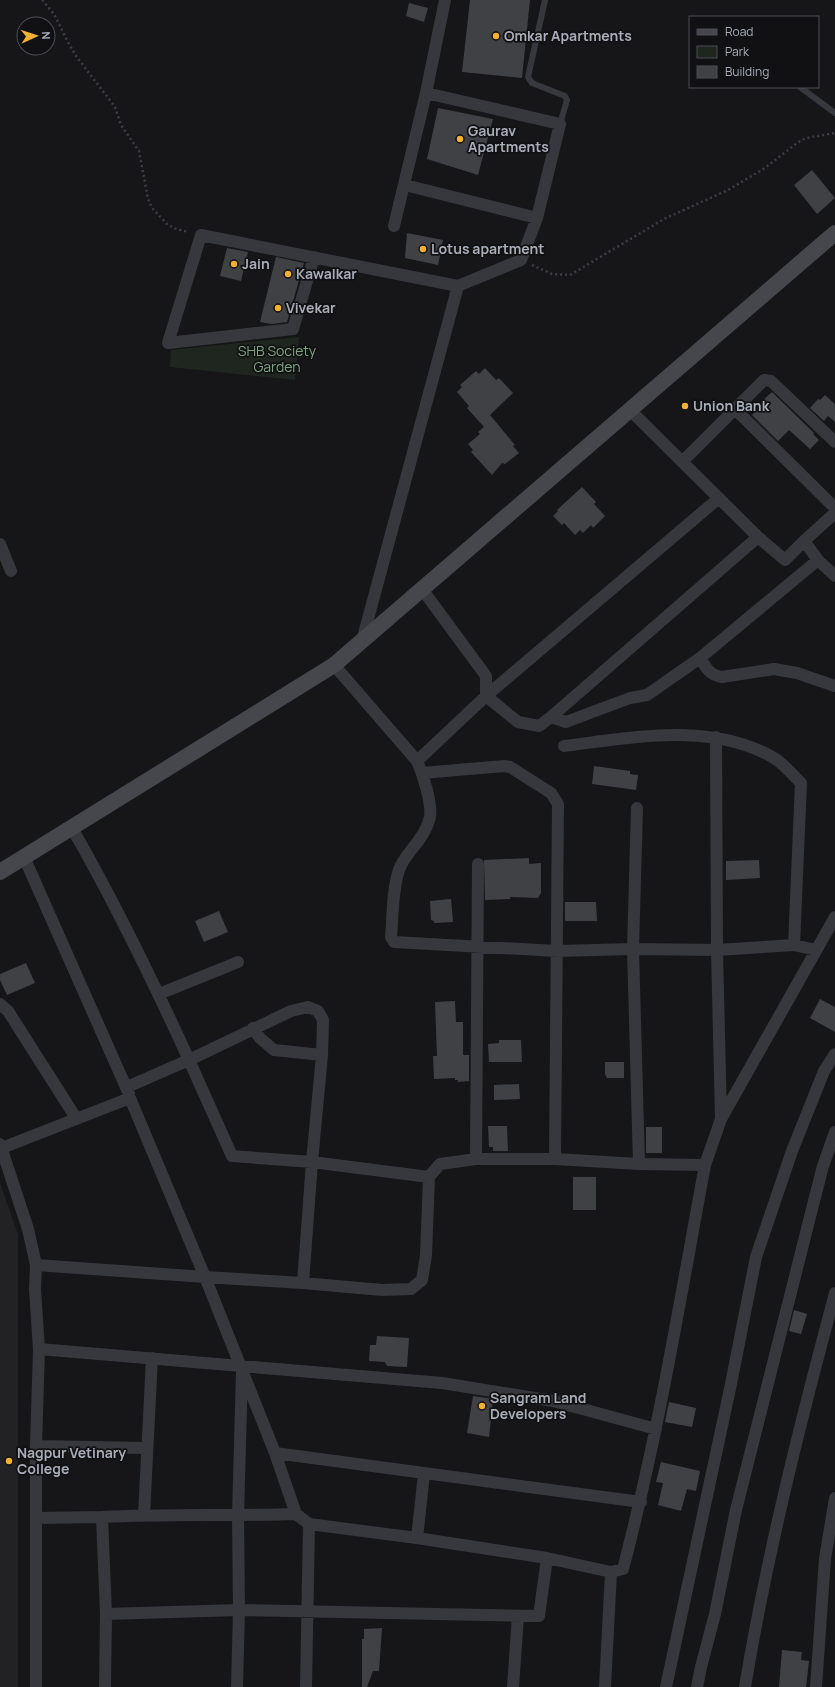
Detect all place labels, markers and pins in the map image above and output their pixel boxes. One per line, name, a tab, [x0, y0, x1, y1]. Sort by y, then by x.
place label: Omkar Apartments	[504, 26, 632, 45]
marker: Omkar Apartments	[491, 31, 501, 41]
place label: Gaurav Apartments	[468, 121, 549, 156]
marker: Gaurav Apartments	[455, 134, 465, 144]
place label: Lotus apartment	[431, 239, 544, 258]
marker: Lotus apartment	[418, 244, 428, 254]
place label: Jain	[242, 254, 270, 273]
marker: Jain	[229, 259, 239, 269]
place label: Kawalkar	[296, 264, 357, 283]
marker: Kawalkar	[283, 269, 293, 279]
place label: Vivekar	[286, 298, 336, 317]
marker: Vivekar	[273, 303, 283, 313]
place label: Union Bank	[693, 396, 770, 415]
marker: Union Bank	[680, 401, 690, 411]
place label: Sangram Land Developers	[490, 1388, 586, 1423]
marker: Sangram Land Developers	[477, 1401, 487, 1411]
place label: Nagpur Vetinary College	[17, 1443, 126, 1478]
marker: Nagpur Vetinary College	[4, 1456, 14, 1466]

